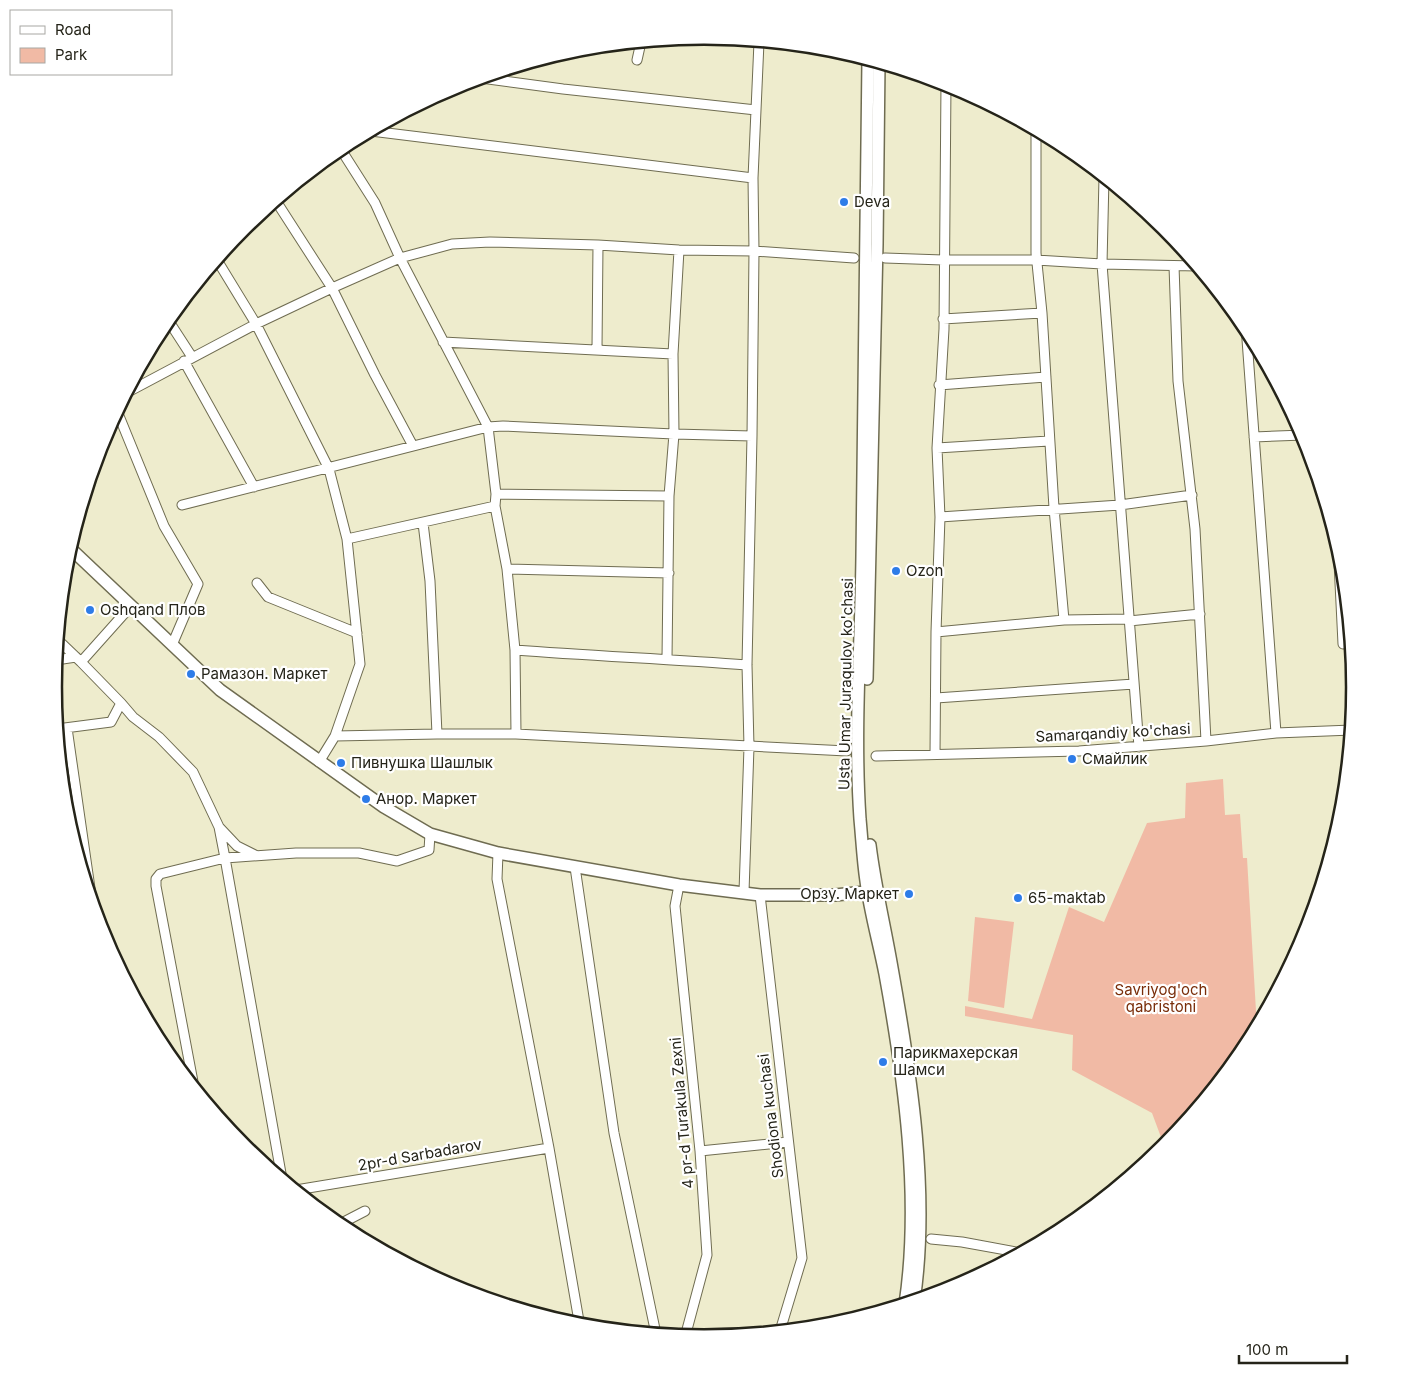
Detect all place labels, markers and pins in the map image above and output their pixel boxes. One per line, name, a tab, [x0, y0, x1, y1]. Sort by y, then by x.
place label: Deva	[854, 192, 890, 211]
marker: Deva	[838, 196, 850, 208]
place label: Ozon	[906, 561, 943, 580]
marker: Ozon	[890, 565, 902, 577]
place label: Oshqand Плов	[100, 600, 205, 619]
marker: Oshqand Плов	[84, 604, 96, 616]
place label: Рамазон. Маркет	[201, 664, 327, 683]
marker: Рамазон. Маркет	[185, 668, 197, 680]
place label: Смайлик	[1082, 749, 1147, 768]
place label: Пивнушка Шашлык	[351, 753, 493, 772]
marker: Смайлик	[1066, 753, 1078, 765]
marker: Пивнушка Шашлык	[335, 757, 347, 769]
place label: Анор. Маркет	[376, 789, 477, 808]
marker: Анор. Маркет	[360, 793, 372, 805]
place label: Орзу. Маркет	[800, 884, 899, 903]
marker: Орзу. Маркет	[903, 888, 915, 900]
place label: 65-maktab	[1028, 888, 1106, 907]
marker: 65-maktab	[1012, 892, 1024, 904]
place label: Парикмахерская Шамси	[893, 1043, 1018, 1079]
marker: Парикмахерская Шамси	[877, 1056, 889, 1068]

